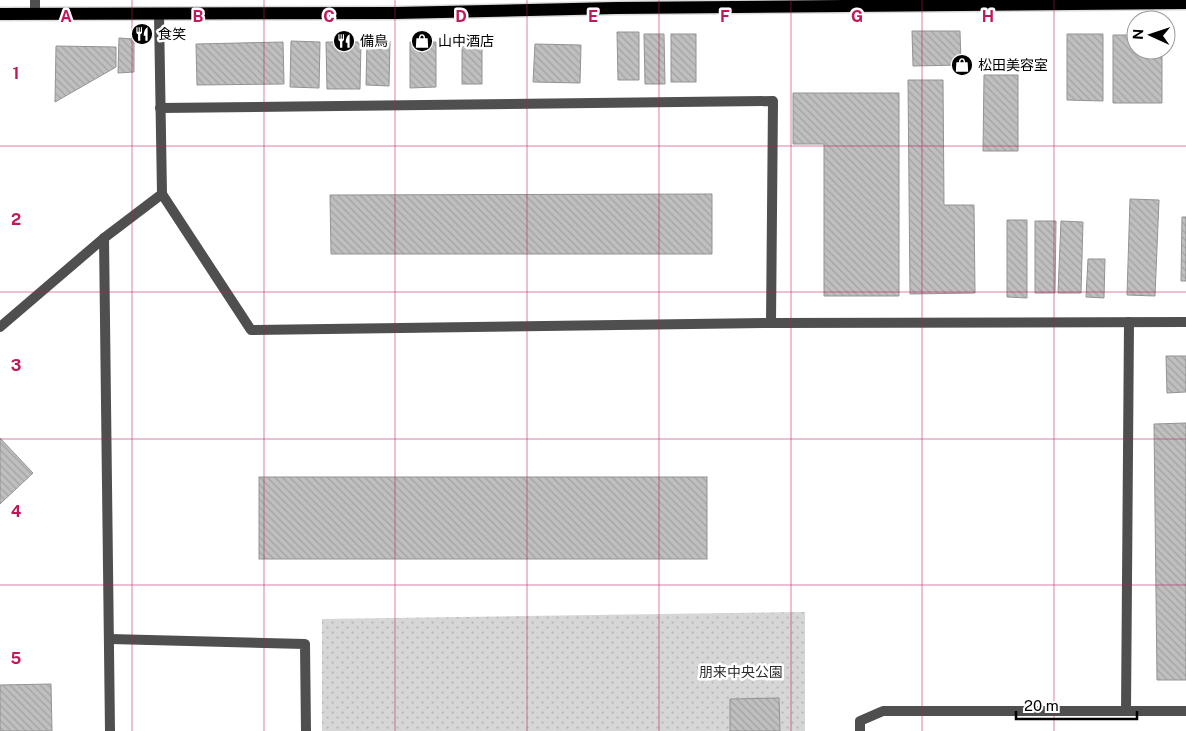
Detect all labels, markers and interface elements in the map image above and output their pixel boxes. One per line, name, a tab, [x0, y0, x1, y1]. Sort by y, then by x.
text: A	[60, 7, 72, 26]
text: B	[193, 7, 204, 26]
text: C	[323, 7, 335, 26]
text: D	[455, 7, 467, 26]
text: E	[588, 7, 598, 26]
text: F	[720, 7, 730, 26]
text: G	[851, 7, 863, 26]
text: H	[982, 7, 994, 26]
north arrow	[1126, 10, 1176, 60]
restaurant icon: 食笑	[130, 22, 154, 46]
place label: 食笑	[158, 26, 186, 42]
text: N	[1130, 28, 1146, 40]
restaurant icon: 備鳥	[332, 29, 356, 53]
shop icon: 山中酒店	[410, 29, 434, 53]
place label: 備鳥	[360, 33, 388, 49]
place label: 山中酒店	[438, 33, 494, 49]
shop icon: 松田美容室	[950, 53, 974, 77]
place label: 松田美容室	[978, 57, 1048, 73]
text: 1	[13, 64, 19, 83]
text: 2	[11, 210, 21, 229]
text: 3	[11, 356, 21, 375]
text: 4	[11, 502, 22, 521]
text: 5	[11, 649, 22, 668]
park label: 朋来中央公園	[699, 664, 783, 680]
scale bar	[1016, 688, 1137, 720]
text: 20 m	[1024, 697, 1059, 714]

